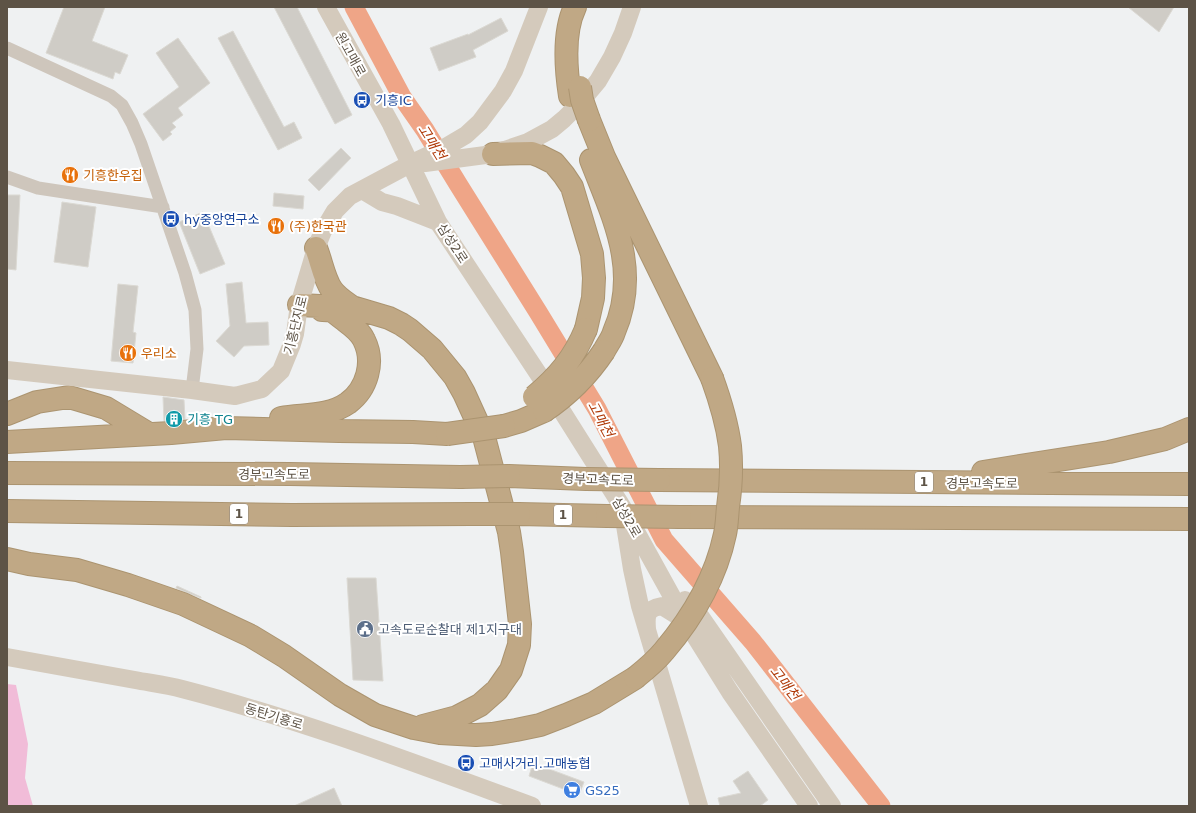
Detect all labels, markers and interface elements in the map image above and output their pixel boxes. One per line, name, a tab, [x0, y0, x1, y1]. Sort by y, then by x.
street label: 원고매로	[332, 30, 369, 79]
bus stop icon: 기흥IC	[352, 90, 372, 110]
place label: 기흥IC	[375, 93, 412, 108]
water label: 고매천	[415, 121, 450, 164]
restaurant icon: 기흥한우집	[60, 165, 80, 185]
place label: 기흥한우집	[83, 168, 143, 183]
bus stop icon: hy중앙연구소	[161, 209, 181, 229]
place label: hy중앙연구소	[184, 212, 260, 227]
restaurant icon: (주)한국관	[266, 216, 286, 236]
place label: (주)한국관	[289, 219, 347, 234]
street label: 삼성2로	[434, 221, 471, 266]
street label: 기흥단지로	[281, 294, 310, 356]
restaurant icon: 우리소	[118, 343, 138, 363]
place label: 우리소	[141, 346, 177, 361]
water label: 고매천	[585, 398, 618, 441]
building icon: 기흥 TG	[164, 409, 184, 429]
place label: 기흥 TG	[187, 412, 233, 427]
street label: 경부고속도로	[238, 467, 310, 482]
street label: 경부고속도로	[562, 471, 634, 488]
road number: 1	[915, 472, 933, 492]
street label: 경부고속도로	[946, 476, 1018, 491]
street label: 삼성2로	[609, 494, 644, 540]
road number: 1	[230, 504, 248, 524]
road number: 1	[554, 505, 572, 525]
public building icon: 고속도로순찰대 제1지구대	[355, 619, 375, 639]
place label: 고속도로순찰대 제1지구대	[378, 622, 522, 637]
water label: 고매천	[767, 663, 804, 704]
street label: 동탄기흥로	[243, 701, 305, 732]
bus stop icon: 고매사거리.고매농협	[456, 753, 476, 773]
place label: 고매사거리.고매농협	[479, 756, 591, 771]
supermarket icon: GS25	[562, 780, 582, 800]
place label: GS25	[585, 783, 620, 798]

